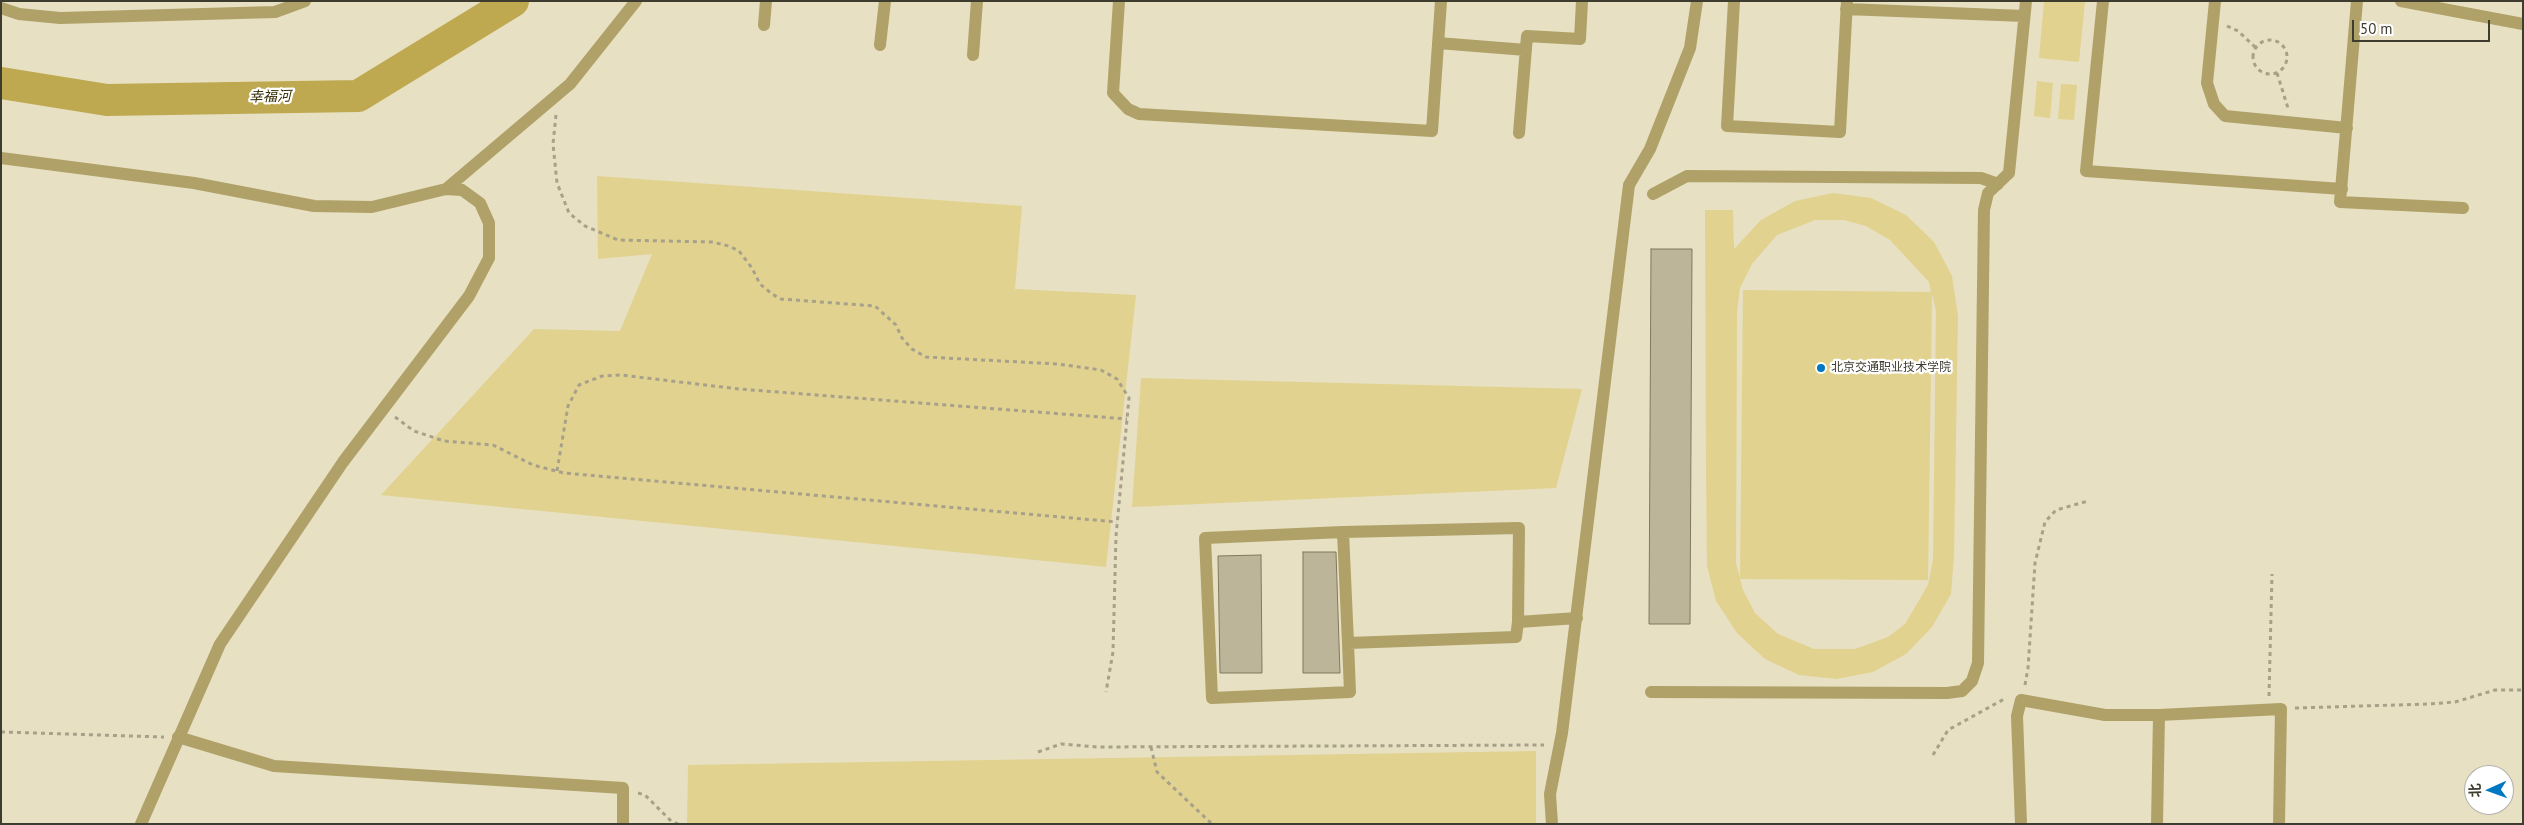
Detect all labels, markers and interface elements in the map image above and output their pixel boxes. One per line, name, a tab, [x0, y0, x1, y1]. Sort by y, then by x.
scale bar	[2354, 10, 2492, 42]
text: 50 m	[2360, 19, 2393, 38]
water label: 幸福河	[249, 88, 291, 106]
place label: 北京交通职业技术学院	[1831, 361, 1951, 375]
marker: 北京交通职业技术学院	[1815, 362, 1827, 374]
north arrow	[2464, 765, 2514, 815]
text: 北	[2466, 783, 2484, 798]

